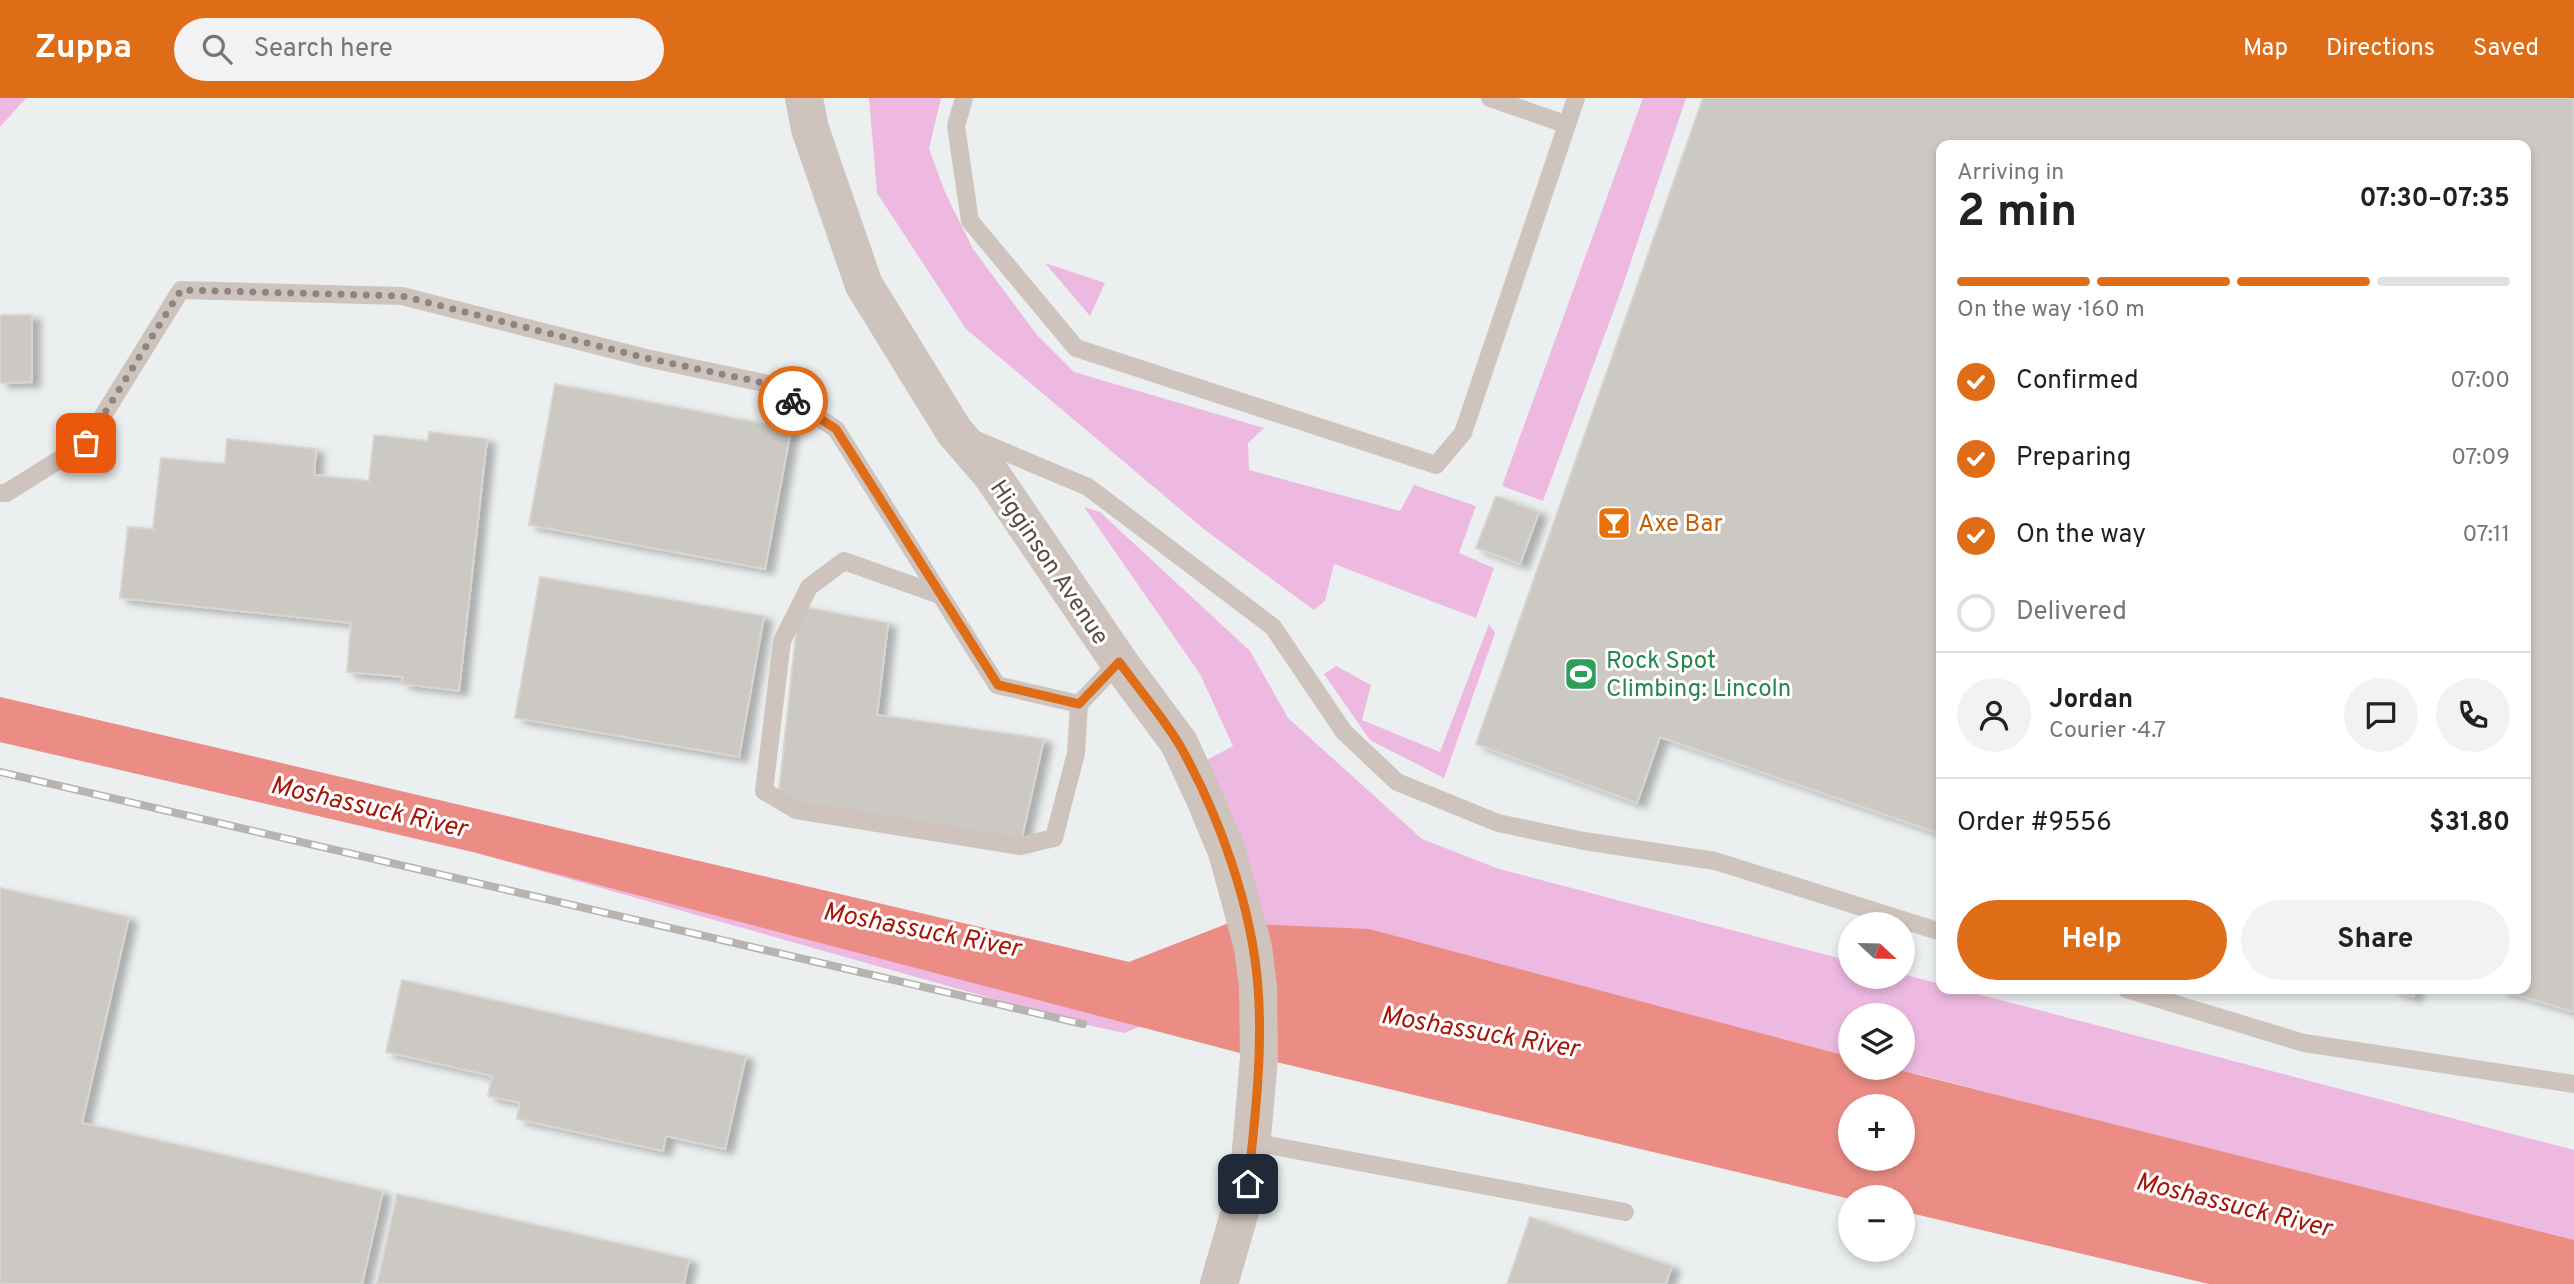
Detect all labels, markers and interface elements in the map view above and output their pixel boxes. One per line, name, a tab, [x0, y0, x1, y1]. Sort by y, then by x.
search box	[174, 18, 664, 81]
text: Zuppa	[35, 28, 132, 70]
icon: search	[198, 30, 236, 68]
text: Search here	[254, 33, 393, 66]
text: Map	[2243, 34, 2288, 64]
text: Directions	[2326, 34, 2435, 64]
text: Saved	[2473, 34, 2539, 64]
text: Arriving in	[1957, 159, 2064, 188]
text: 07:30–07:35	[2359, 183, 2510, 216]
text: 2 min	[1957, 184, 2077, 243]
text: On the way · 160 m	[1957, 296, 2145, 325]
icon: check	[1957, 363, 1995, 401]
text: Confirmed	[2016, 365, 2139, 398]
courier	[758, 366, 828, 436]
text: 07:00	[2450, 367, 2510, 396]
icon: bike	[774, 382, 812, 420]
pin	[56, 413, 116, 473]
icon: bag	[67, 424, 105, 462]
icon: check	[1957, 440, 1995, 478]
text: Preparing	[2016, 442, 2131, 475]
text: 07:09	[2451, 444, 2510, 473]
street label: Higginson Avenue	[982, 475, 1114, 651]
bar icon: Axe Bar	[1595, 504, 1633, 542]
place label: Axe Bar	[1638, 510, 1723, 540]
icon: check	[1957, 517, 1995, 555]
text: On the way	[2016, 519, 2146, 552]
text: 07:11	[2463, 521, 2510, 550]
text: Delivered	[2016, 596, 2127, 629]
place label: Rock Spot Climbing: Lincoln	[1606, 647, 1791, 705]
sports icon: Rock Spot Climbing: Lincoln	[1562, 655, 1600, 693]
button: person	[1957, 678, 2031, 752]
button: chat	[2344, 678, 2418, 752]
button: phone	[2436, 678, 2510, 752]
text: Jordan	[2049, 684, 2133, 717]
text: Courier · 4.7	[2049, 717, 2166, 746]
water label: Moshassuck River	[267, 770, 472, 848]
text: Order #9556	[1957, 807, 2112, 840]
text: $31.80	[2429, 807, 2510, 840]
water label: Moshassuck River	[820, 896, 1025, 967]
button: Help	[1957, 900, 2227, 980]
button: Share	[2241, 900, 2510, 980]
north arrow	[1838, 912, 1914, 989]
map controls	[1838, 912, 1915, 1262]
water label: Moshassuck River	[1378, 1000, 1583, 1067]
button: layers	[1838, 1003, 1915, 1080]
button: +	[1838, 1094, 1915, 1171]
pin	[1218, 1154, 1278, 1214]
icon: home	[1229, 1165, 1267, 1203]
water label: Moshassuck River	[2132, 1166, 2337, 1247]
button: −	[1838, 1185, 1915, 1262]

